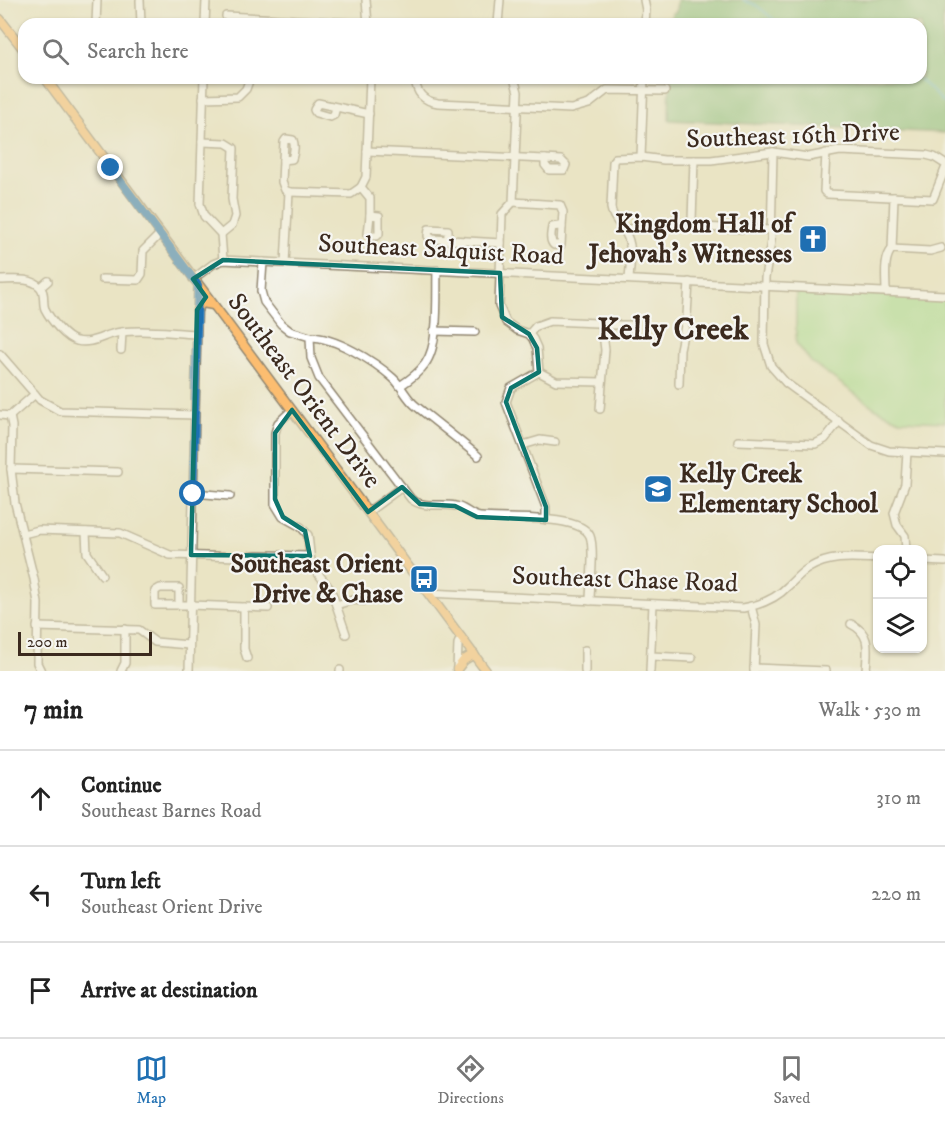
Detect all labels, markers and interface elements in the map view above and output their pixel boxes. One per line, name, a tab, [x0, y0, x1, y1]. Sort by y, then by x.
search box	[18, 18, 927, 84]
icon: search	[39, 35, 72, 68]
text: Search here	[87, 38, 189, 65]
street label: Southeast 16th Drive	[686, 116, 900, 156]
route end	[97, 154, 123, 180]
place label: Kingdom Hall of Jehovah's Witnesses	[586, 208, 797, 271]
church icon: Kingdom Hall of Jehovah's Witnesses	[797, 223, 829, 255]
street label: Southeast Salquist Road	[317, 227, 565, 273]
street label: Southeast Orient Drive	[220, 287, 388, 495]
district label: Kelly Creek	[597, 310, 750, 350]
place label: Kelly Creek Elementary School	[679, 458, 879, 521]
school or university icon: Kelly Creek Elementary School	[642, 473, 674, 505]
route start	[179, 480, 205, 506]
map controls	[873, 545, 927, 653]
button: locate	[873, 545, 927, 599]
place label: Southeast Orient Drive & Chase	[231, 548, 404, 611]
street label: Southeast Chase Road	[512, 560, 738, 600]
bus stop icon: Southeast Orient Drive & Chase	[408, 563, 440, 595]
button: layers	[873, 599, 927, 653]
scale bar	[18, 629, 152, 656]
text: 200 m	[27, 632, 68, 652]
text: 7 min	[24, 694, 83, 727]
text: Walk · 530 m	[819, 698, 921, 723]
text: Continue	[81, 772, 162, 799]
icon: ahead	[24, 782, 57, 815]
text: 310 m	[876, 786, 921, 811]
text: Southeast Barnes Road	[81, 799, 262, 824]
text: Turn left	[81, 868, 161, 895]
icon: left	[24, 878, 57, 911]
text: 220 m	[871, 882, 921, 907]
text: Southeast Orient Drive	[81, 895, 262, 920]
icon: arrive	[24, 974, 57, 1007]
text: Arrive at destination	[81, 977, 258, 1004]
tab: Map	[135, 1052, 168, 1108]
tab: Directions	[437, 1052, 504, 1108]
tab: Saved	[773, 1052, 810, 1108]

